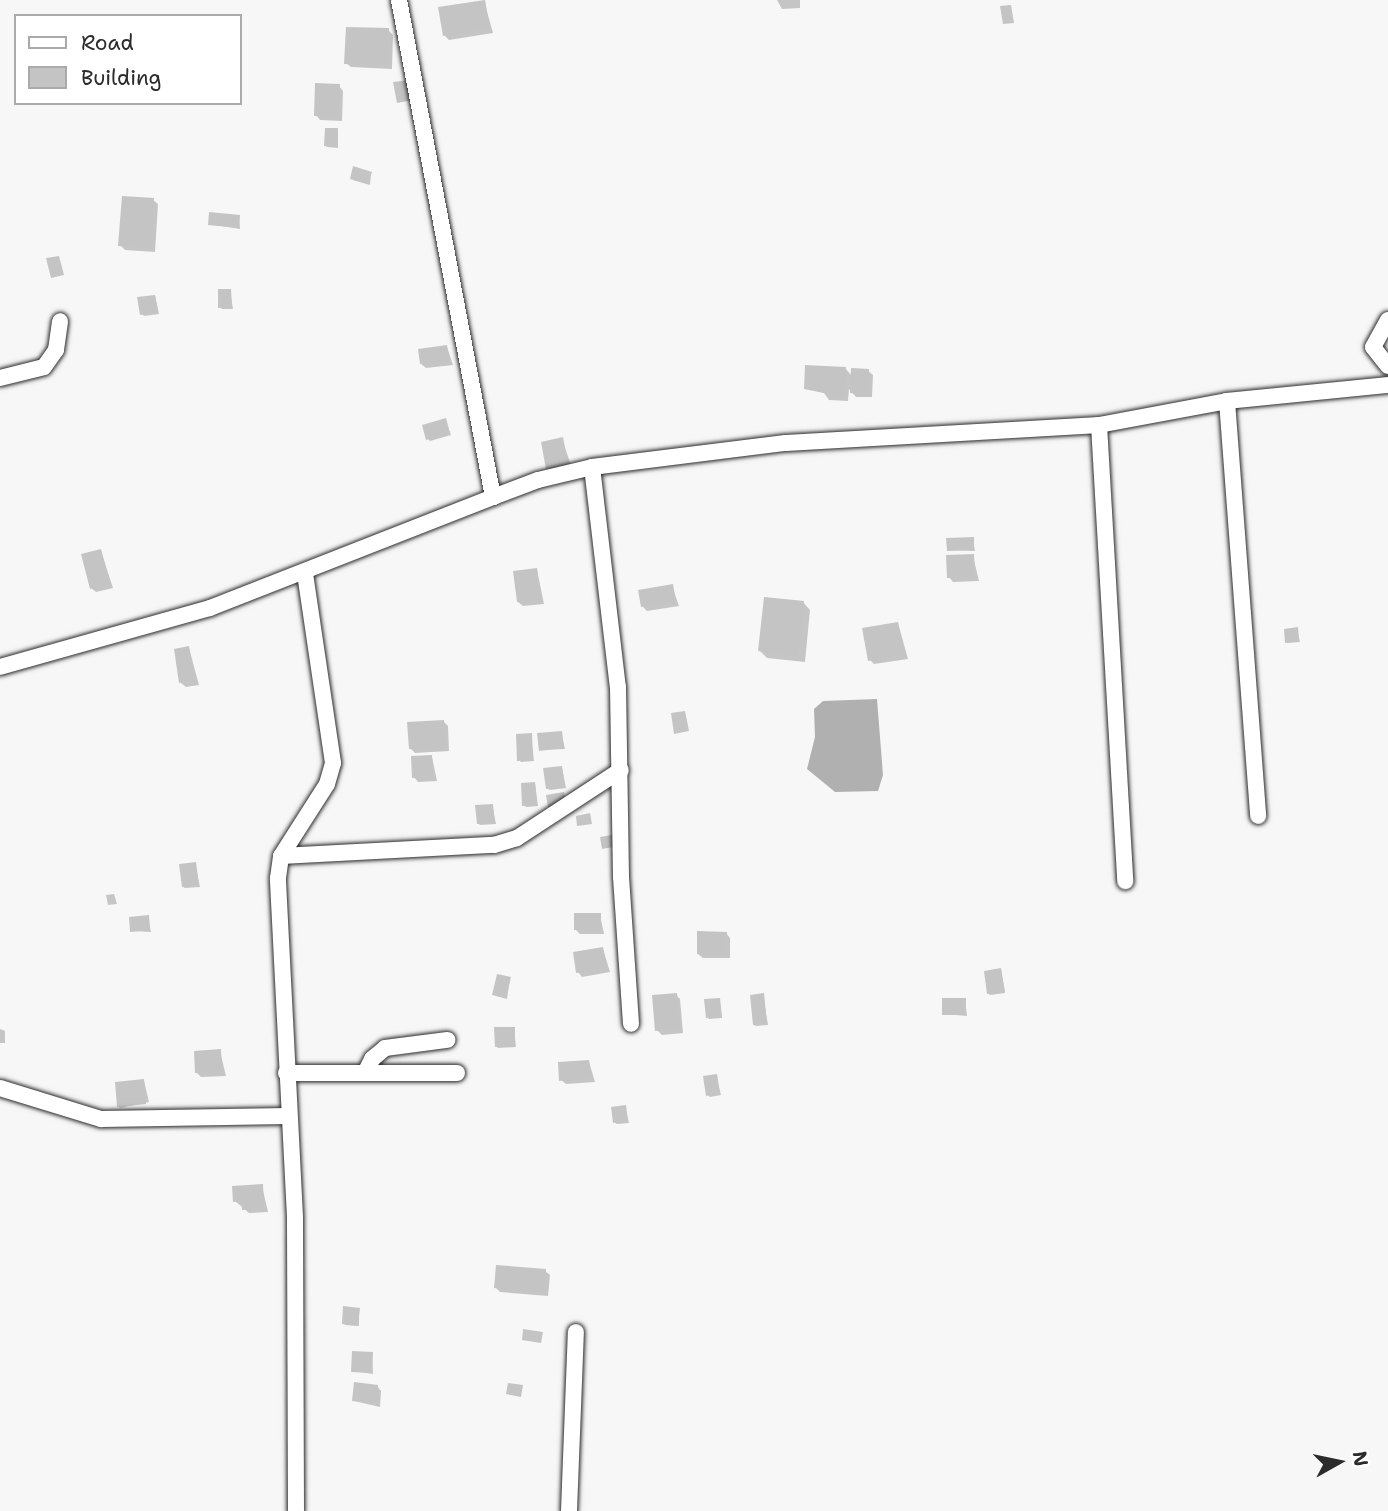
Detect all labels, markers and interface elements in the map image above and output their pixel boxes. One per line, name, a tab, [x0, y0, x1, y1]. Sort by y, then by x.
legend	[14, 14, 242, 105]
text: Road	[81, 29, 134, 57]
text: Building	[81, 64, 161, 92]
north arrow	[1304, 1427, 1374, 1497]
text: N	[1347, 1449, 1374, 1468]

